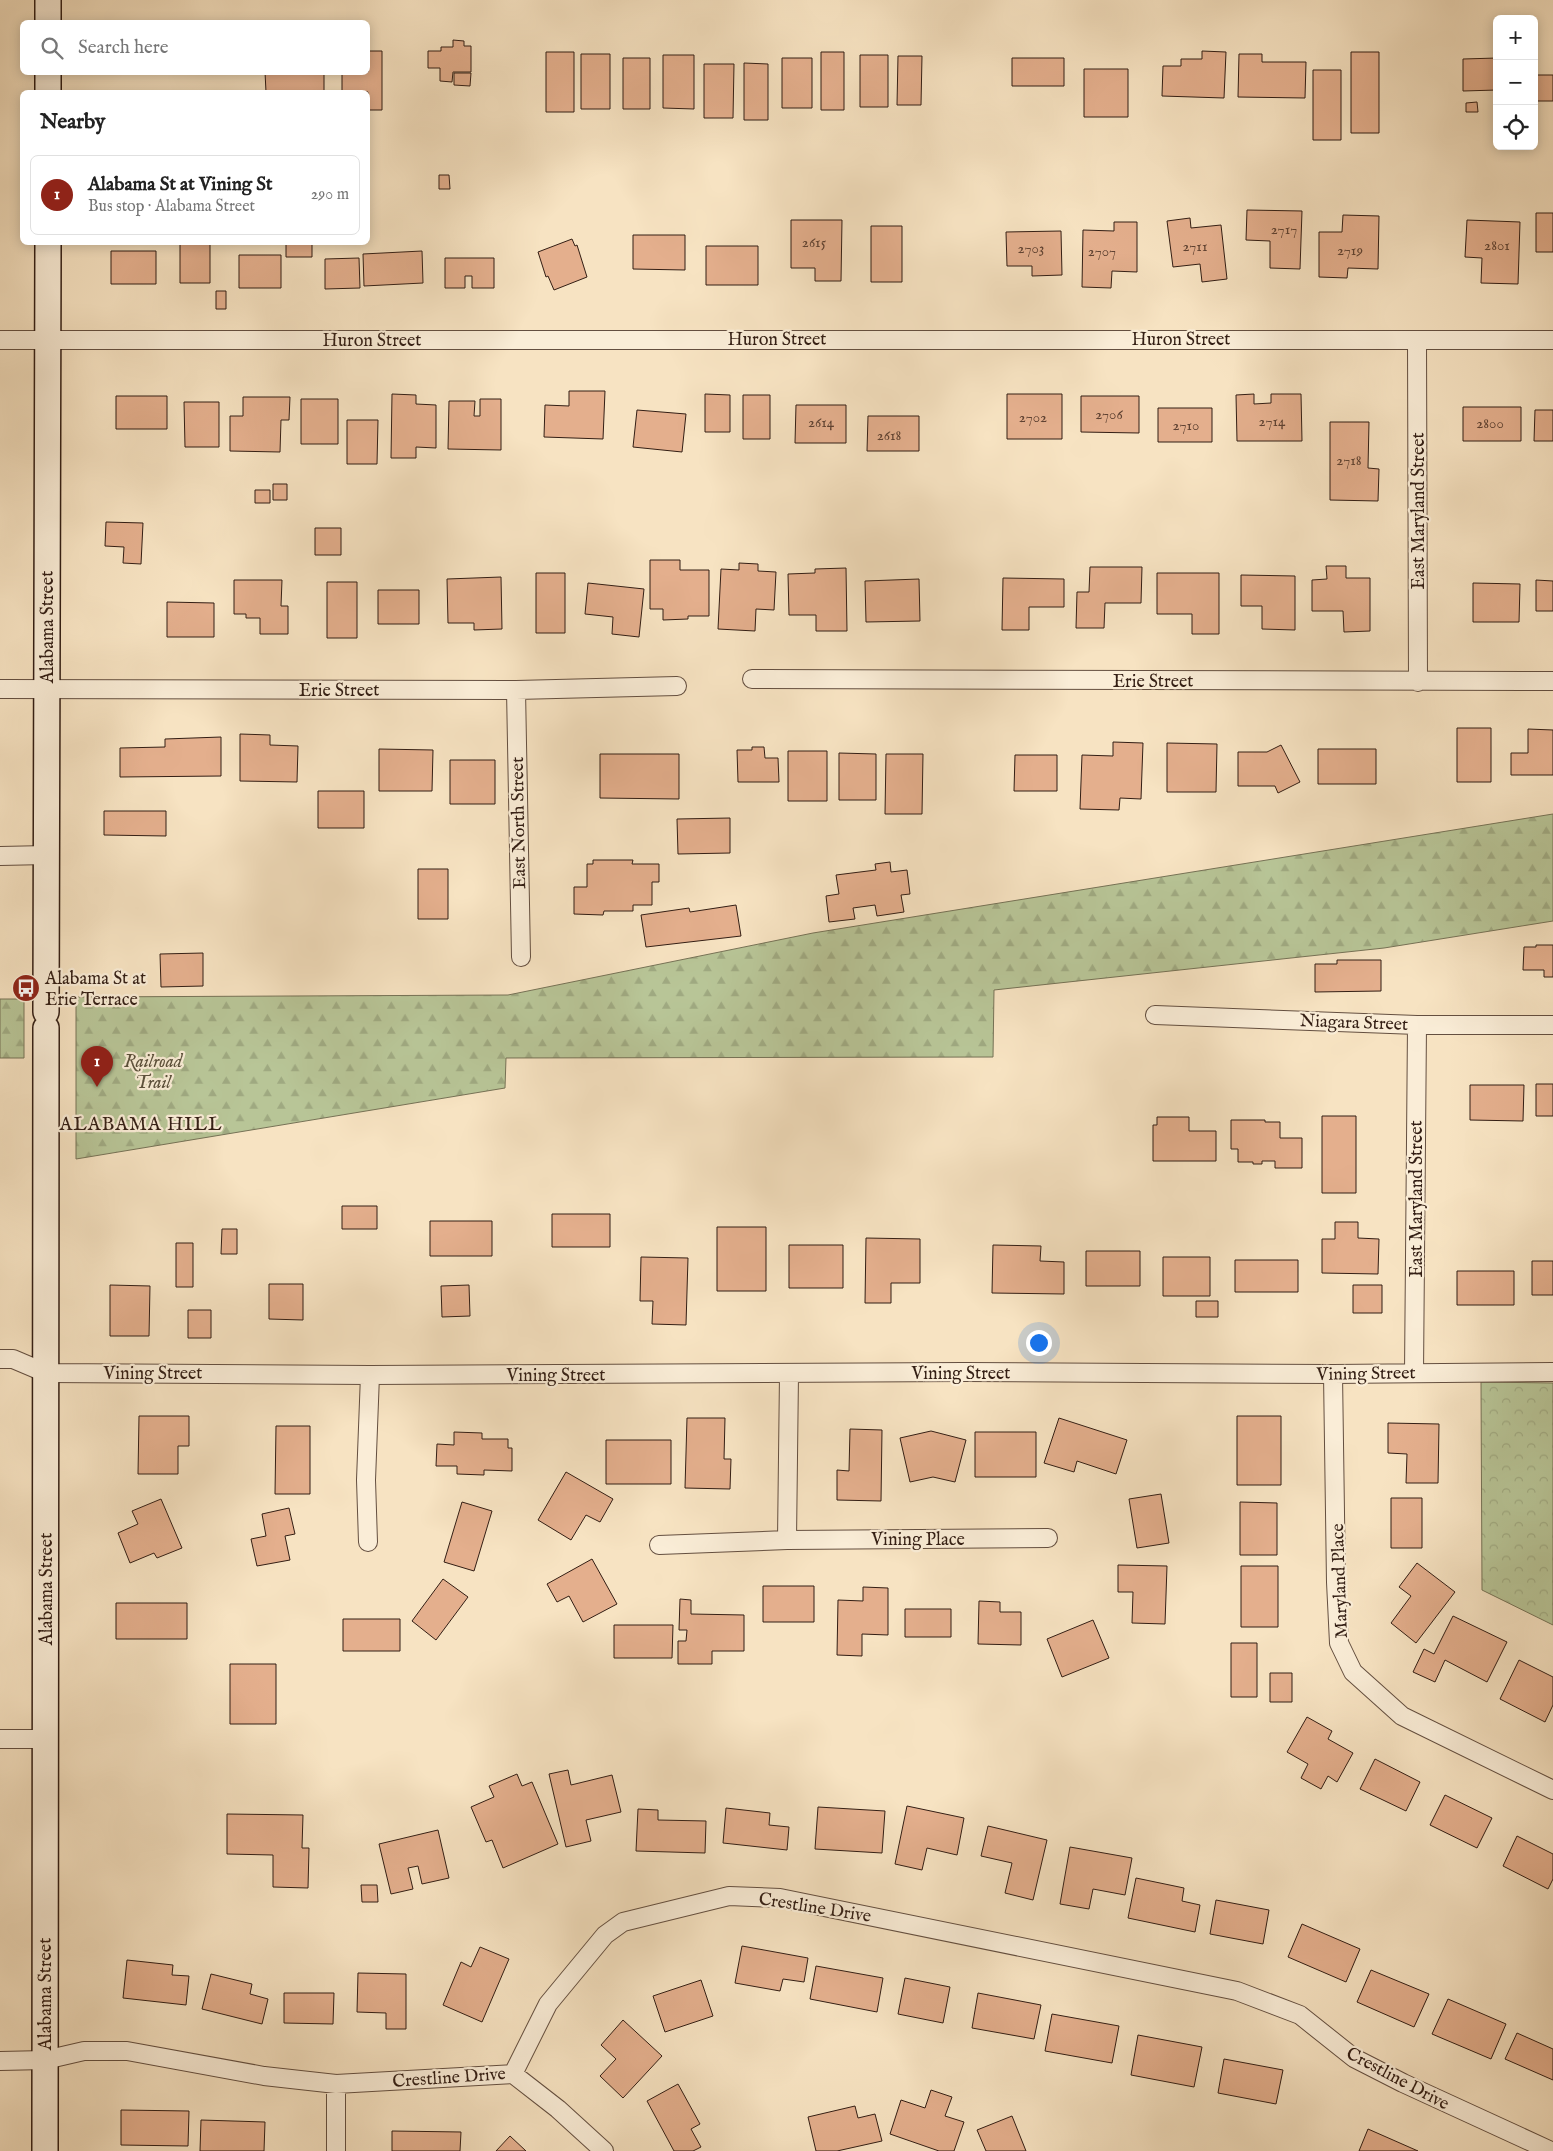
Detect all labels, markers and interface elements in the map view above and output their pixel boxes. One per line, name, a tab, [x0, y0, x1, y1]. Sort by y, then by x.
map controls	[1493, 15, 1538, 150]
button: +	[1493, 15, 1538, 60]
search box	[20, 20, 370, 75]
icon: search	[38, 34, 66, 62]
text: Search here	[78, 36, 169, 60]
button: −	[1493, 60, 1538, 105]
button: locate	[1493, 105, 1538, 150]
text: Nearby	[40, 109, 105, 136]
text: Alabama St at Vining St	[88, 173, 273, 197]
text: 1	[54, 185, 60, 205]
text: 290 m	[311, 185, 349, 205]
text: Bus stop · Alabama Street	[88, 197, 255, 217]
house number: 2717	[1271, 220, 1297, 239]
house number: 2615	[802, 233, 827, 252]
house number: 2801	[1484, 236, 1510, 255]
house number: 2711	[1182, 237, 1208, 256]
house number: 2703	[1018, 239, 1044, 258]
house number: 2719	[1337, 241, 1363, 260]
house number: 2707	[1088, 242, 1116, 261]
street label: Huron Street	[727, 329, 827, 352]
street label: Huron Street	[1131, 329, 1231, 352]
street label: Huron Street	[322, 330, 422, 353]
house number: 2706	[1095, 405, 1123, 424]
house number: 2702	[1019, 408, 1047, 427]
house number: 2714	[1259, 412, 1286, 431]
house number: 2614	[808, 413, 835, 432]
house number: 2800	[1476, 414, 1504, 433]
house number: 2710	[1173, 416, 1199, 435]
house number: 2618	[877, 426, 901, 445]
street label: East Maryland Street	[1408, 432, 1431, 590]
house number: 2718	[1336, 451, 1362, 470]
street label: Alabama Street	[37, 571, 60, 684]
street label: Erie Street	[1113, 671, 1193, 694]
street label: Erie Street	[299, 680, 379, 703]
street label: East North Street	[507, 757, 532, 889]
place label: Alabama St at Erie Terrace	[44, 968, 146, 1012]
bus stop icon: Alabama St at Erie Terrace	[11, 973, 41, 1003]
street label: Niagara Street	[1299, 1010, 1409, 1037]
pin: 1	[81, 1046, 113, 1087]
park label: Railroad Trail	[124, 1051, 184, 1095]
district label: ALABAMA HILL	[59, 1113, 222, 1137]
street label: East Maryland Street	[1406, 1120, 1429, 1278]
your location	[1026, 1330, 1052, 1356]
street label: Vining Street	[1315, 1362, 1416, 1387]
street label: Vining Street	[103, 1363, 203, 1386]
street label: Vining Street	[911, 1363, 1011, 1386]
street label: Vining Street	[506, 1365, 606, 1388]
street label: Maryland Place	[1327, 1523, 1354, 1639]
street label: Vining Place	[870, 1529, 965, 1552]
street label: Alabama Street	[36, 1533, 59, 1646]
street label: Crestline Drive	[757, 1888, 873, 1929]
street label: Alabama Street	[35, 1938, 58, 2051]
street label: Crestline Drive	[1342, 2042, 1453, 2116]
street label: Crestline Drive	[392, 2063, 507, 2094]

